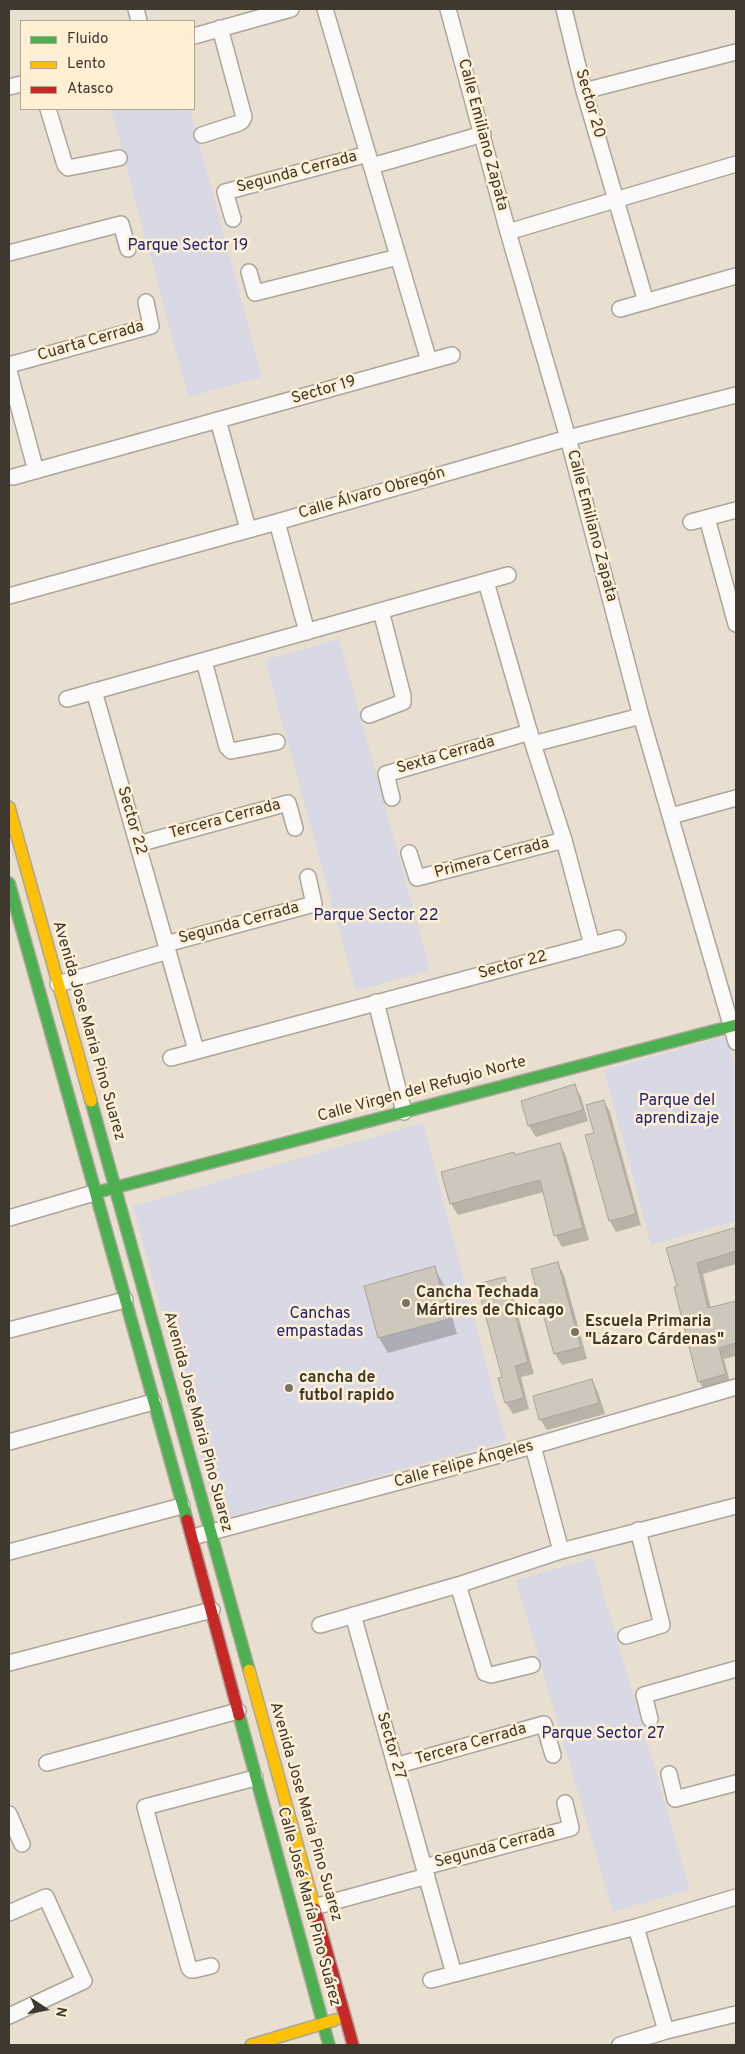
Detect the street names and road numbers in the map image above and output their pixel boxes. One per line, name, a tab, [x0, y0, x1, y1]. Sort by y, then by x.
street label: Calle Emiliano Zapata	[453, 57, 511, 213]
street label: Sector 20	[570, 67, 608, 141]
street label: Segunda Cerrada	[235, 148, 359, 198]
street label: Cuarta Cerrada	[36, 318, 146, 366]
street label: Sector 19	[290, 373, 358, 409]
street label: Calle Emiliano Zapata	[562, 448, 620, 604]
street label: Calle Álvaro Obregón	[296, 464, 448, 524]
street label: Sexta Cerrada	[395, 733, 497, 779]
street label: Sector 22	[112, 785, 150, 857]
street label: Tercera Cerrada	[167, 796, 283, 844]
street label: Primera Cerrada	[432, 834, 552, 884]
street label: Segunda Cerrada	[177, 899, 301, 949]
street label: Avenida Jose Maria Pino Suarez	[47, 919, 129, 1143]
street label: Sector 22	[477, 948, 549, 984]
street label: Calle Virgen del Refugio Norte	[316, 1053, 528, 1127]
street label: Avenida Jose Maria Pino Suarez	[158, 1310, 236, 1534]
street label: Calle Felipe Ángeles	[392, 1437, 536, 1493]
street label: Avenida Jose Maria Pino Suarez	[264, 1700, 346, 1924]
street label: Sector 27	[371, 1710, 409, 1782]
street label: Tercera Cerrada	[413, 1720, 529, 1770]
street label: Calle José María Pino Suárez	[272, 1805, 344, 2009]
street label: Segunda Cerrada	[433, 1823, 557, 1873]

